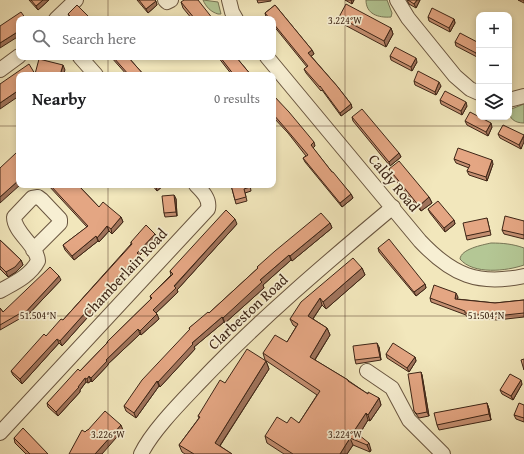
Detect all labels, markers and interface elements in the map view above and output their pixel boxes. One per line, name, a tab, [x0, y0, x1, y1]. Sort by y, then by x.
map controls	[476, 12, 512, 120]
button: +	[476, 12, 512, 48]
text: 3.224°W	[328, 13, 362, 28]
search box	[16, 16, 276, 60]
icon: search	[30, 27, 52, 49]
text: Search here	[62, 28, 136, 49]
button: −	[476, 48, 512, 84]
button: layers	[476, 84, 512, 120]
text: Nearby	[32, 86, 86, 111]
text: 0 results	[214, 89, 260, 108]
street label: Caldy Road	[364, 149, 425, 216]
street label: Chamberlain Road	[78, 223, 172, 322]
street label: Clarbeston Road	[203, 269, 292, 354]
text: 51.504°N	[20, 308, 57, 323]
text: 51.504°N	[468, 308, 505, 323]
text: 3.226°W	[91, 427, 125, 442]
text: 3.224°W	[328, 427, 362, 442]

